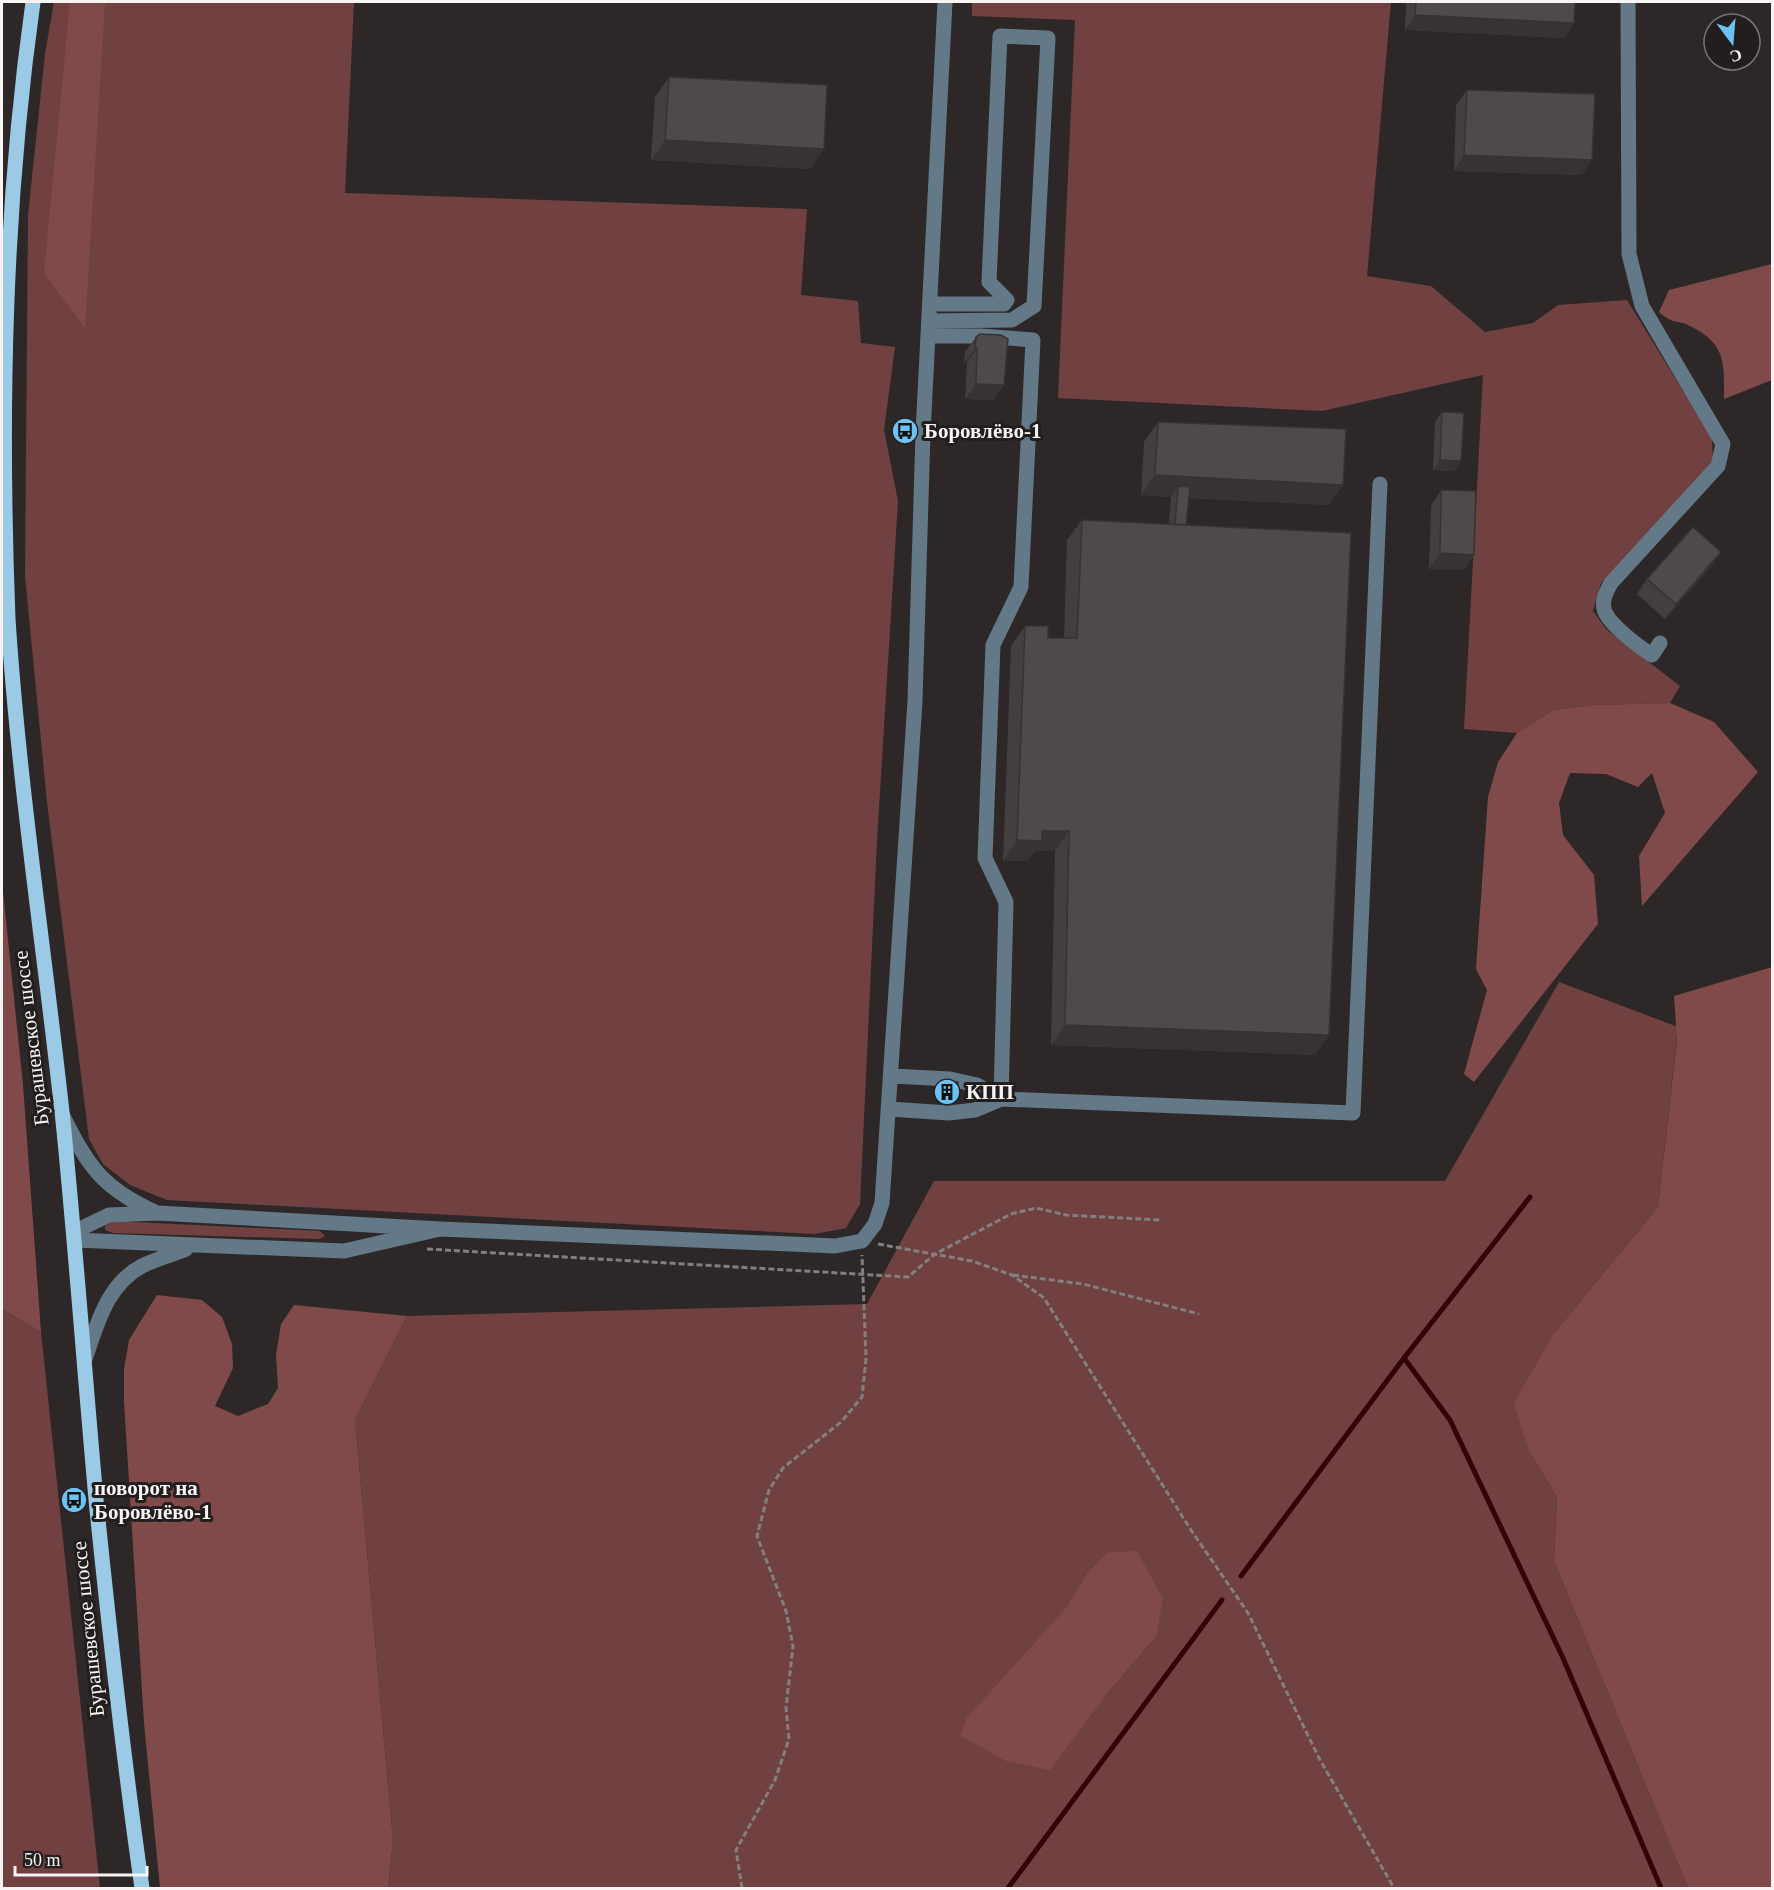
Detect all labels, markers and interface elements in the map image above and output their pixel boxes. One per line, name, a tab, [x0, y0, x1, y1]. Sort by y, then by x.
north arrow	[1702, 12, 1762, 72]
text: С	[1728, 46, 1744, 66]
bus stop icon: Боровлёво-1	[890, 416, 920, 446]
place label: Боровлёво-1	[924, 419, 1041, 443]
street label: Бурашевское шоссе	[8, 949, 54, 1127]
building icon: КПП	[932, 1077, 962, 1107]
place label: КПП	[966, 1080, 1014, 1104]
place label: поворот на Боровлёво-1	[94, 1476, 211, 1524]
bus stop icon: поворот на Боровлёво-1	[59, 1485, 89, 1515]
street label: Бурашевское шоссе	[67, 1540, 109, 1718]
scale bar	[15, 1839, 147, 1877]
text: 50 m	[24, 1850, 61, 1870]

